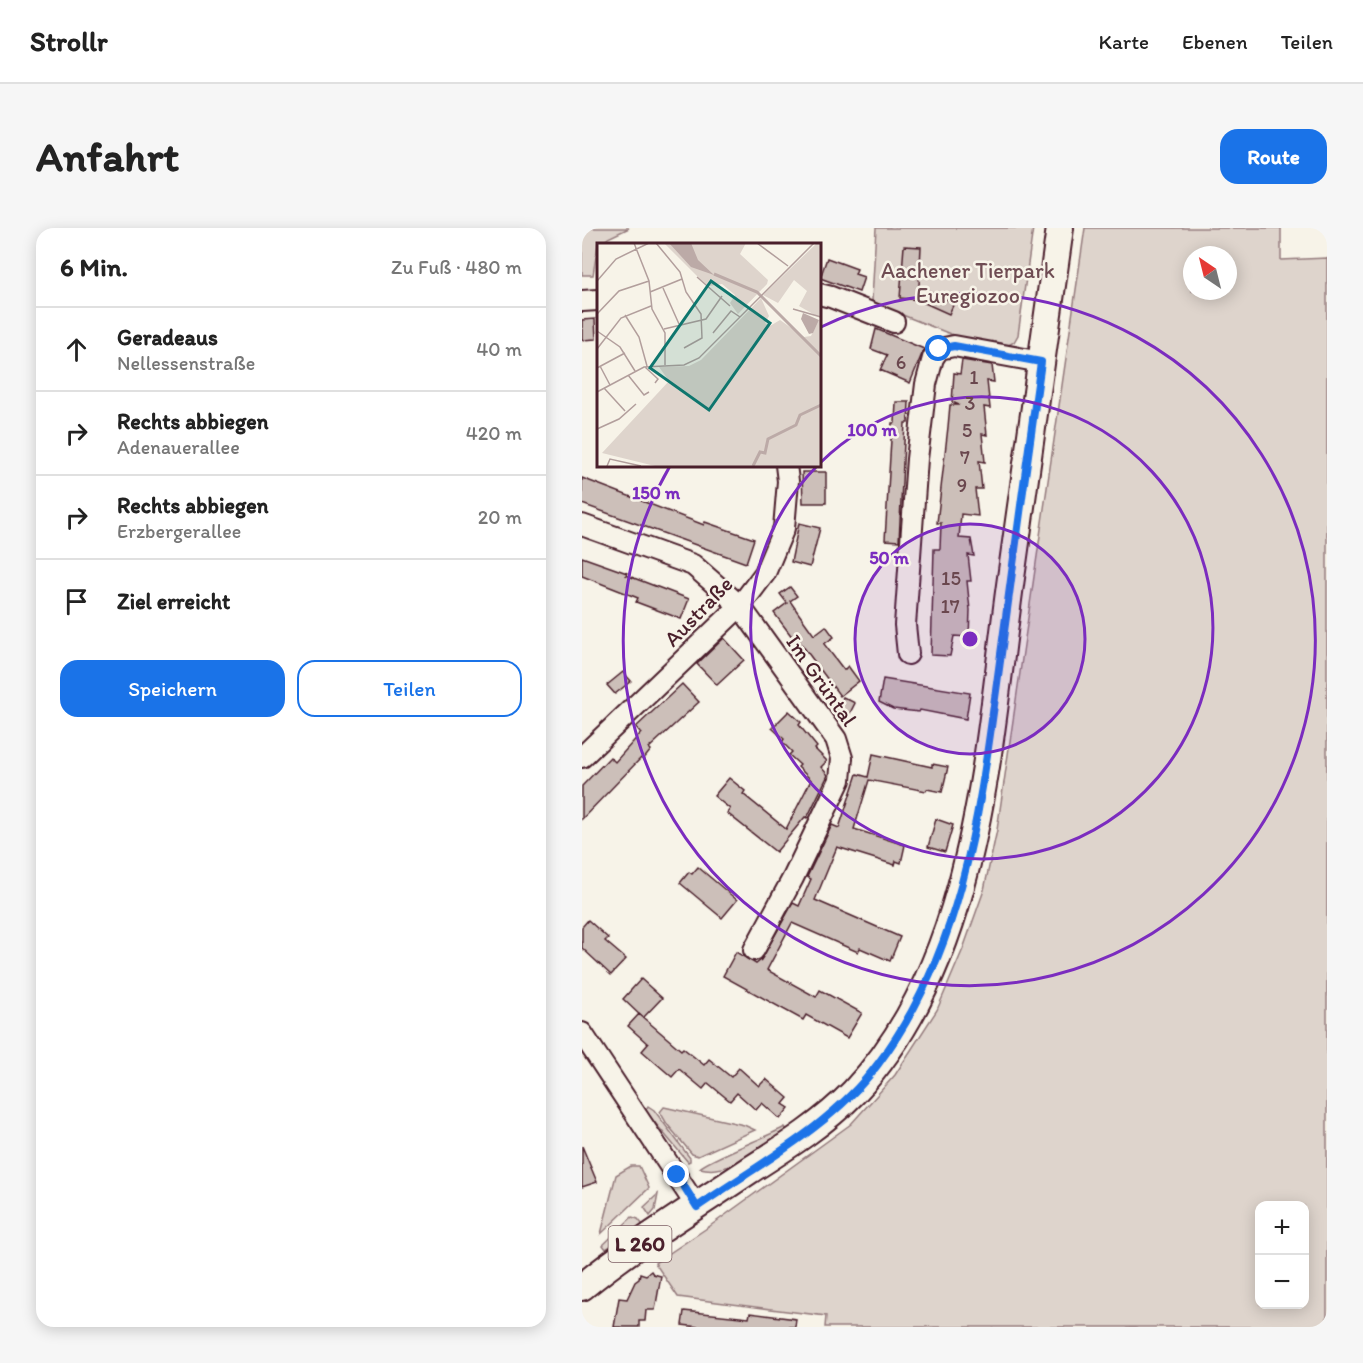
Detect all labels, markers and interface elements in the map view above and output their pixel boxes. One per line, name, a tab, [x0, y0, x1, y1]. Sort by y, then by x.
text: Strollr	[30, 24, 108, 58]
text: Karte	[1099, 29, 1149, 54]
text: Ebenen	[1182, 29, 1248, 54]
text: Teilen	[1281, 29, 1333, 54]
button: Route	[1220, 129, 1327, 184]
text: Anfahrt	[36, 131, 179, 182]
inset map	[597, 243, 820, 466]
north arrow	[1183, 246, 1237, 300]
text: 6 Min.	[60, 251, 128, 283]
text: Zu Fuß · 480 m	[391, 255, 522, 279]
park label: Aachener Tierpark Euregiozoo	[881, 257, 1055, 309]
text: Geradeaus	[117, 324, 218, 351]
icon: ahead	[60, 333, 93, 366]
route start	[925, 335, 951, 361]
text: 40 m	[476, 337, 522, 361]
house number: 6	[896, 350, 906, 374]
text: Nellessenstraße	[117, 351, 255, 375]
house number: 1	[969, 365, 979, 389]
house number: 3	[965, 391, 976, 415]
text: Rechts abbiegen	[117, 408, 269, 435]
icon: right	[60, 417, 93, 450]
house number: 5	[962, 418, 972, 442]
text: 100 m	[847, 419, 898, 441]
text: 420 m	[466, 421, 522, 445]
text: Adenauerallee	[117, 435, 240, 459]
house number: 7	[960, 445, 970, 469]
house number: 9	[957, 473, 967, 497]
text: 150 m	[632, 482, 681, 504]
text: Rechts abbiegen	[117, 492, 269, 519]
icon: right	[60, 501, 93, 534]
text: 20 m	[478, 505, 522, 529]
text: Erzbergerallee	[117, 519, 241, 543]
text: 50 m	[869, 547, 910, 569]
house number: 15	[941, 566, 961, 590]
street label: Austraße	[658, 570, 739, 652]
icon: arrive	[60, 585, 93, 618]
text: Ziel erreicht	[117, 588, 230, 615]
house number: 17	[940, 594, 960, 618]
street label: Im Grüntal	[780, 629, 863, 731]
centre of rings	[960, 629, 980, 649]
button: Speichern	[60, 660, 285, 717]
button: Teilen	[297, 660, 522, 717]
route end	[663, 1161, 689, 1187]
map controls	[1255, 1201, 1309, 1309]
button: +	[1255, 1201, 1309, 1255]
road number: L 260	[608, 1226, 672, 1262]
button: −	[1255, 1255, 1309, 1309]

